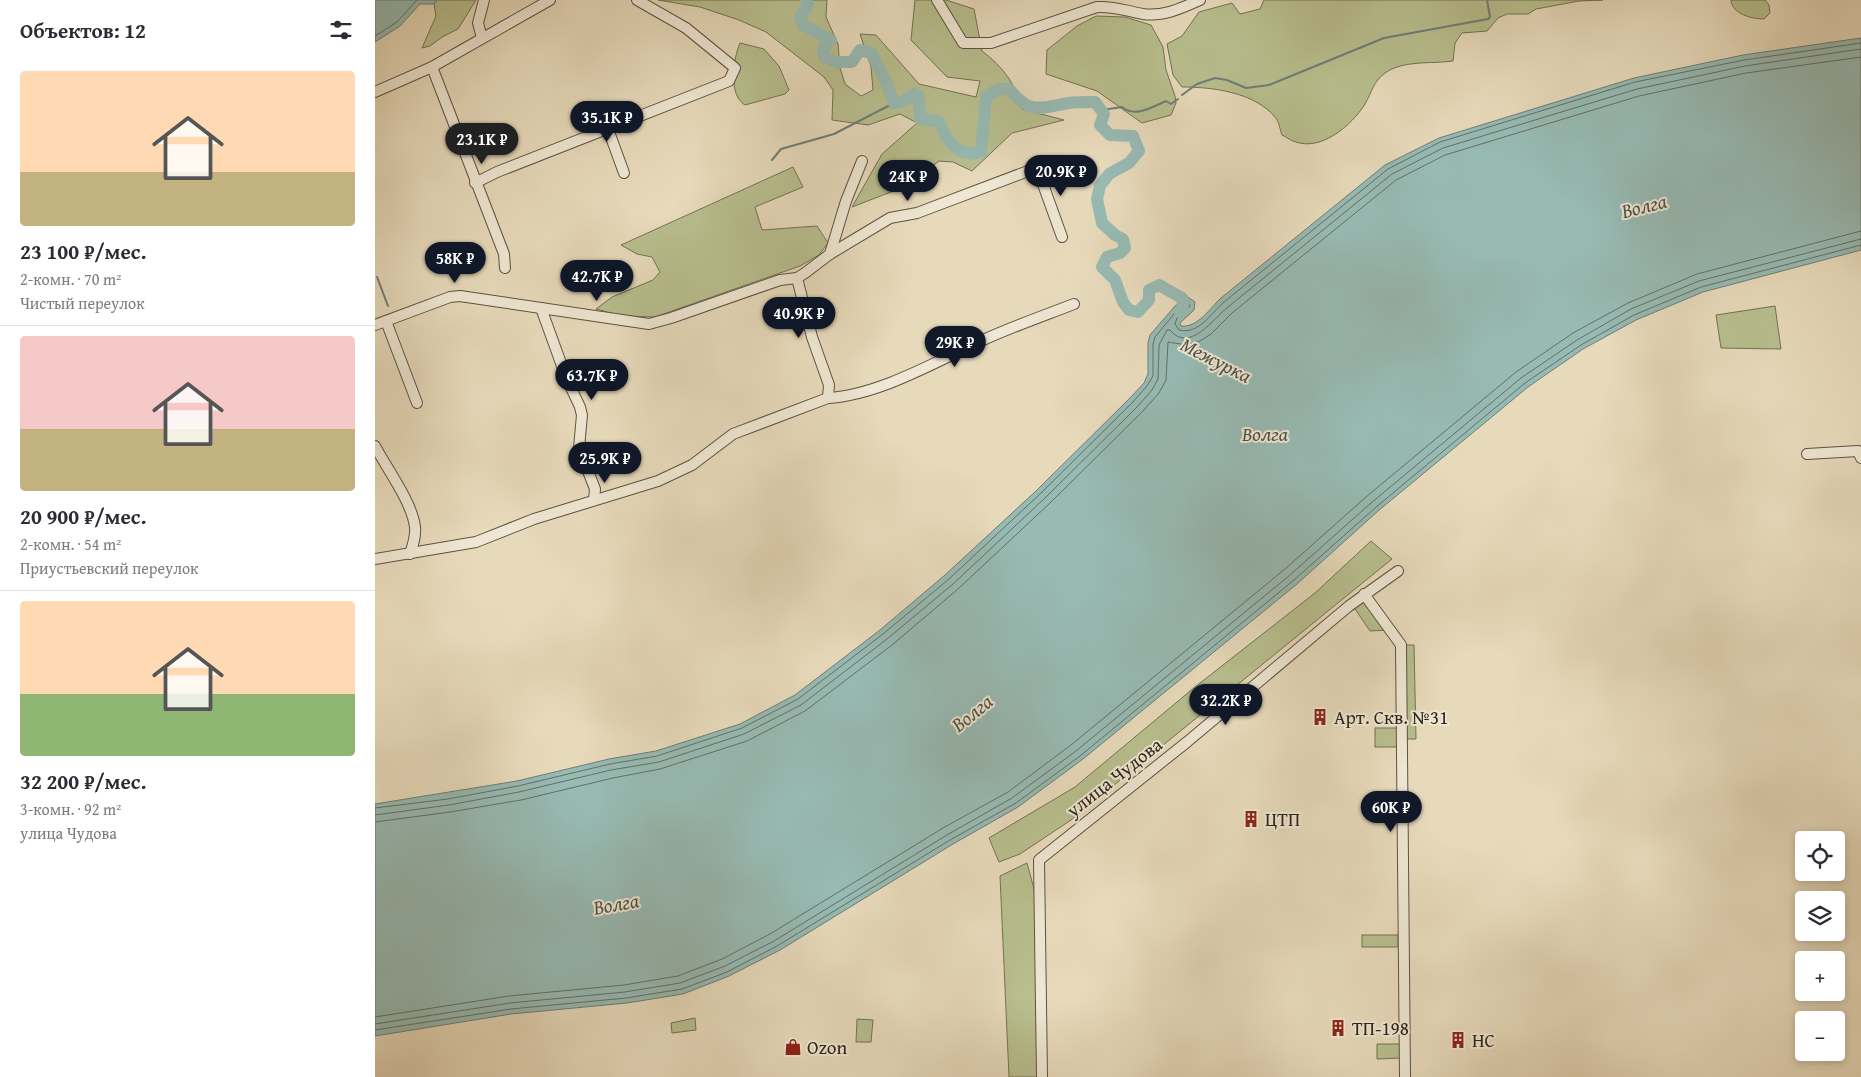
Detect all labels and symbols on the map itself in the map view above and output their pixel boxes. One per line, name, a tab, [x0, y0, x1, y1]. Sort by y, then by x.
pin: 35.1K ₽	[561, 100, 653, 143]
pin: 23.1K ₽	[436, 122, 528, 165]
pin: 20.9K ₽	[1015, 154, 1107, 197]
pin: 24K ₽	[873, 160, 943, 202]
water label: Волга	[1617, 186, 1670, 225]
pin: 58K ₽	[420, 242, 490, 284]
pin: 42.7K ₽	[551, 260, 643, 302]
pin: 40.9K ₽	[753, 296, 845, 339]
pin: 29K ₽	[920, 326, 990, 368]
water label: Межурка	[1176, 329, 1257, 390]
pin: 63.7K ₽	[546, 358, 638, 401]
water label: Волга	[1241, 419, 1289, 448]
pin: 25.9K ₽	[559, 442, 651, 484]
pin: 32.2K ₽	[1180, 684, 1272, 726]
water label: Волга	[944, 686, 999, 739]
place label: Арт. Скв. №31	[1334, 703, 1448, 731]
building icon: Арт. Скв. №31	[1310, 707, 1330, 727]
street label: улица Чудова	[1059, 731, 1168, 824]
pin: 60K ₽	[1356, 790, 1426, 833]
place label: ЦТП	[1265, 805, 1300, 833]
building icon: ЦТП	[1241, 809, 1261, 829]
water label: Волга	[590, 885, 642, 922]
place label: ТП-198	[1352, 1014, 1409, 1042]
building icon: ТП-198	[1328, 1018, 1348, 1038]
place label: НС	[1472, 1026, 1495, 1054]
building icon: НС	[1448, 1030, 1468, 1050]
place label: Ozon	[807, 1033, 848, 1061]
shop icon: Ozon	[783, 1037, 803, 1057]

